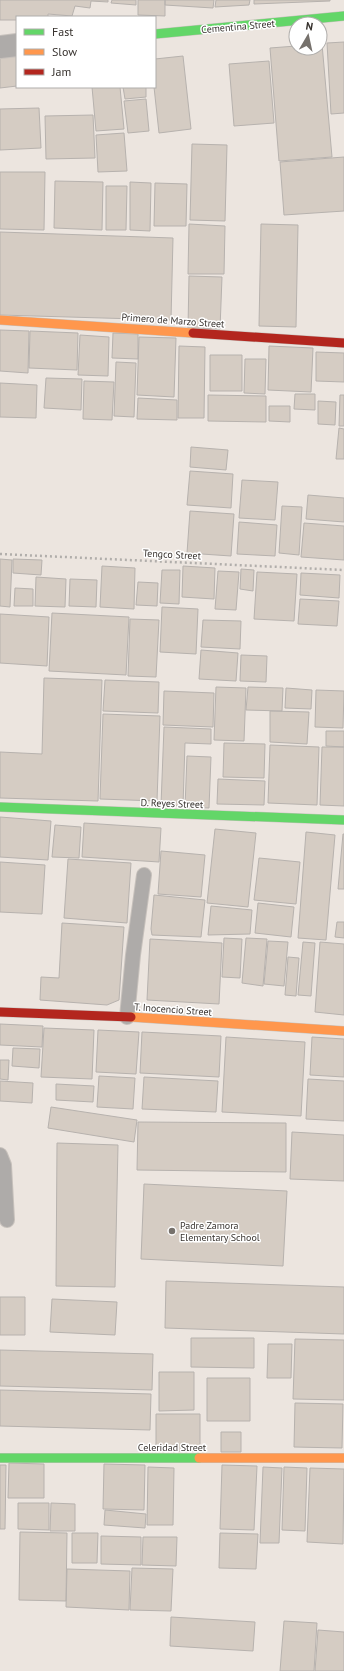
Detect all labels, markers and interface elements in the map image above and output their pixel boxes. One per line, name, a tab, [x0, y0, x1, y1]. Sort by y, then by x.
legend	[16, 16, 156, 88]
north arrow	[288, 16, 328, 56]
street label: Cementina Street	[201, 17, 276, 36]
text: N	[305, 19, 314, 34]
text: Fast	[52, 24, 73, 39]
text: Slow	[52, 44, 77, 59]
text: Jam	[51, 64, 71, 79]
street label: Primero de Marzo Street	[121, 310, 226, 331]
street label: Tengco Street	[143, 546, 202, 563]
street label: D. Reyes Street	[140, 796, 204, 811]
street label: T. Inocencio Street	[134, 1000, 213, 1019]
place label: Padre Zamora Elementary School	[180, 1219, 260, 1244]
marker: Padre Zamora Elementary School	[167, 1226, 177, 1236]
street label: Celeridad Street	[138, 1441, 207, 1454]

